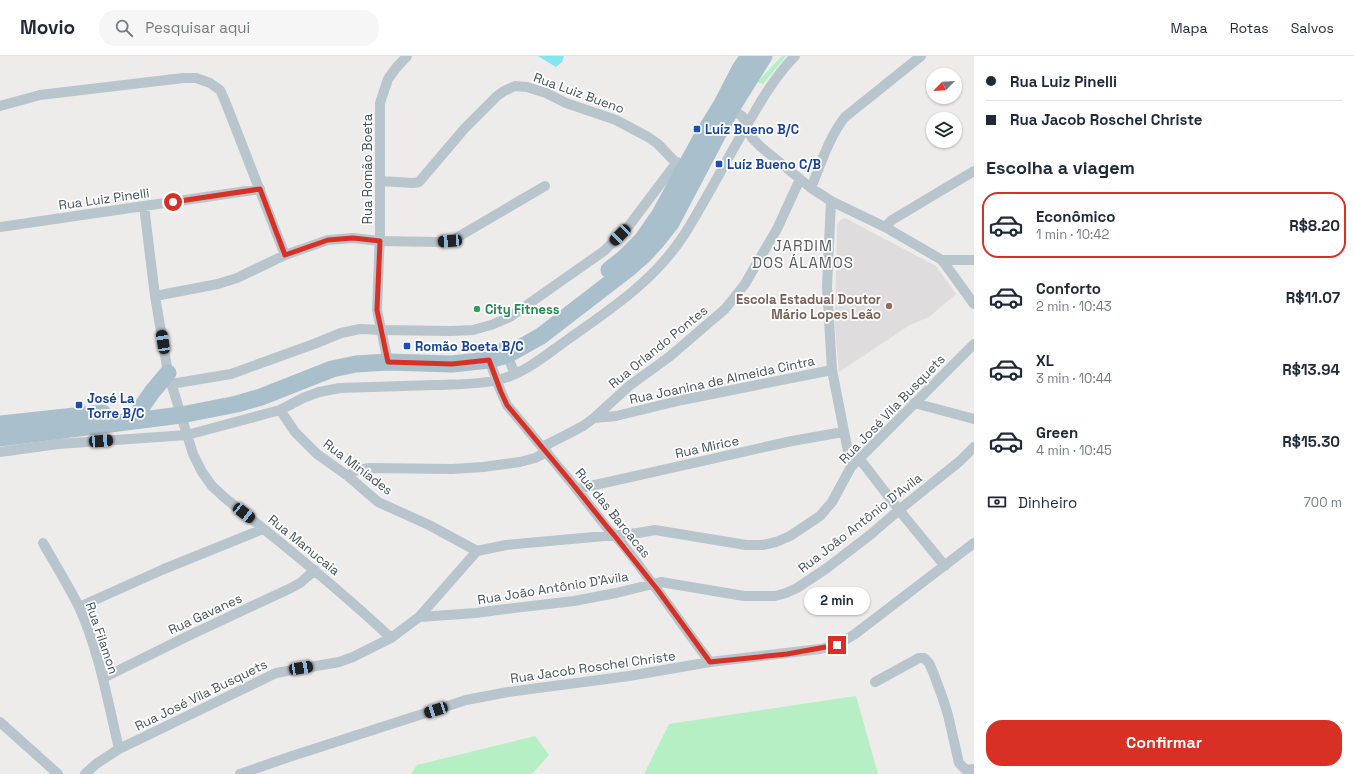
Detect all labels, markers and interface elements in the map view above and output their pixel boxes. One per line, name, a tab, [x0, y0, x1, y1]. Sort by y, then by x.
search box	[99, 10, 379, 46]
text: Movio	[20, 15, 75, 40]
icon: search	[113, 17, 135, 39]
text: Pesquisar aqui	[145, 18, 250, 37]
text: Mapa	[1170, 19, 1208, 37]
text: Rotas	[1230, 19, 1269, 37]
text: Salvos	[1291, 19, 1334, 37]
north arrow	[926, 68, 962, 104]
map controls	[926, 68, 962, 148]
street label: Rua Luiz Bueno	[531, 69, 627, 117]
text: Rua Luiz Pinelli	[1010, 72, 1117, 91]
text: Rua Jacob Roschel Christe	[1010, 110, 1202, 129]
button: layers	[926, 112, 962, 148]
street label: Rua Romão Boeta	[359, 113, 376, 224]
place label: Luíz Bueno B/C	[705, 121, 799, 138]
marker: Luíz Bueno B/C	[692, 124, 702, 134]
place label: Luíz Bueno C/B	[727, 156, 821, 173]
text: Escolha a viagem	[986, 156, 1135, 179]
marker: Luíz Bueno C/B	[714, 159, 724, 169]
street label: Rua Luiz Pinelli	[58, 184, 150, 214]
route start	[164, 193, 182, 211]
icon: car	[988, 207, 1024, 243]
text: Econômico	[1036, 207, 1115, 226]
text: R$8.20	[1289, 216, 1340, 235]
car	[607, 222, 633, 248]
text: 1 min · 10:42	[1036, 226, 1109, 243]
car	[438, 234, 462, 248]
district label: JARDIM DOS ÁLAMOS	[752, 236, 854, 272]
icon: car	[988, 279, 1024, 315]
text: Conforto	[1036, 279, 1101, 298]
text: R$11.07	[1286, 288, 1340, 307]
place label: Escola Estadual Doutor Mário Lopes Leão	[736, 291, 881, 323]
text: 2 min · 10:43	[1036, 298, 1112, 315]
place label: City Fitness	[485, 301, 560, 318]
marker: Escola Estadual Doutor Mário Lopes Leão	[884, 301, 894, 311]
street label: Rua Orlando Pontes	[605, 302, 711, 392]
marker: City Fitness	[472, 304, 482, 314]
car	[155, 329, 171, 355]
place label: Romão Boeta B/C	[415, 338, 524, 355]
marker: Romão Boeta B/C	[402, 341, 412, 351]
street label: Rua José Vila Busquets	[835, 351, 949, 467]
icon: car	[988, 351, 1024, 387]
text: XL	[1036, 351, 1054, 370]
street label: Rua Joanina de Almeida Cintra	[628, 352, 817, 408]
text: R$13.94	[1282, 360, 1340, 379]
text: 3 min · 10:44	[1036, 370, 1112, 387]
place label: José La Torre B/C	[87, 390, 144, 422]
marker: José La Torre B/C	[74, 400, 84, 410]
icon: car	[988, 423, 1024, 459]
text: Green	[1036, 423, 1078, 442]
street label: Rua Mirice	[673, 432, 741, 462]
text: R$15.30	[1282, 432, 1340, 451]
car	[89, 434, 113, 448]
street label: Rua Miníades	[320, 435, 396, 499]
text: 4 min · 10:45	[1036, 442, 1112, 459]
street label: Rua das Barcacas	[572, 465, 655, 562]
street label: Rua João Antônio D'Avila	[795, 469, 926, 577]
icon: cash	[986, 491, 1008, 513]
text: Dinheiro	[1018, 493, 1077, 512]
text: 700 m	[1304, 494, 1342, 511]
car	[231, 501, 257, 525]
street label: Rua Manucaia	[265, 511, 344, 579]
street label: Rua João Antônio D'Avila	[476, 568, 630, 608]
callout: 2 min	[804, 587, 870, 615]
street label: Rua Gavanes	[165, 589, 245, 638]
text: 2 min	[820, 592, 854, 609]
street label: Rua Filamon	[82, 600, 122, 676]
route end	[828, 636, 846, 654]
street label: Rua Jacob Roschel Christe	[509, 647, 677, 687]
street label: Rua José Vila Busquets	[132, 655, 270, 734]
car	[288, 660, 314, 676]
car	[423, 701, 449, 719]
button: Confirmar	[986, 720, 1342, 766]

